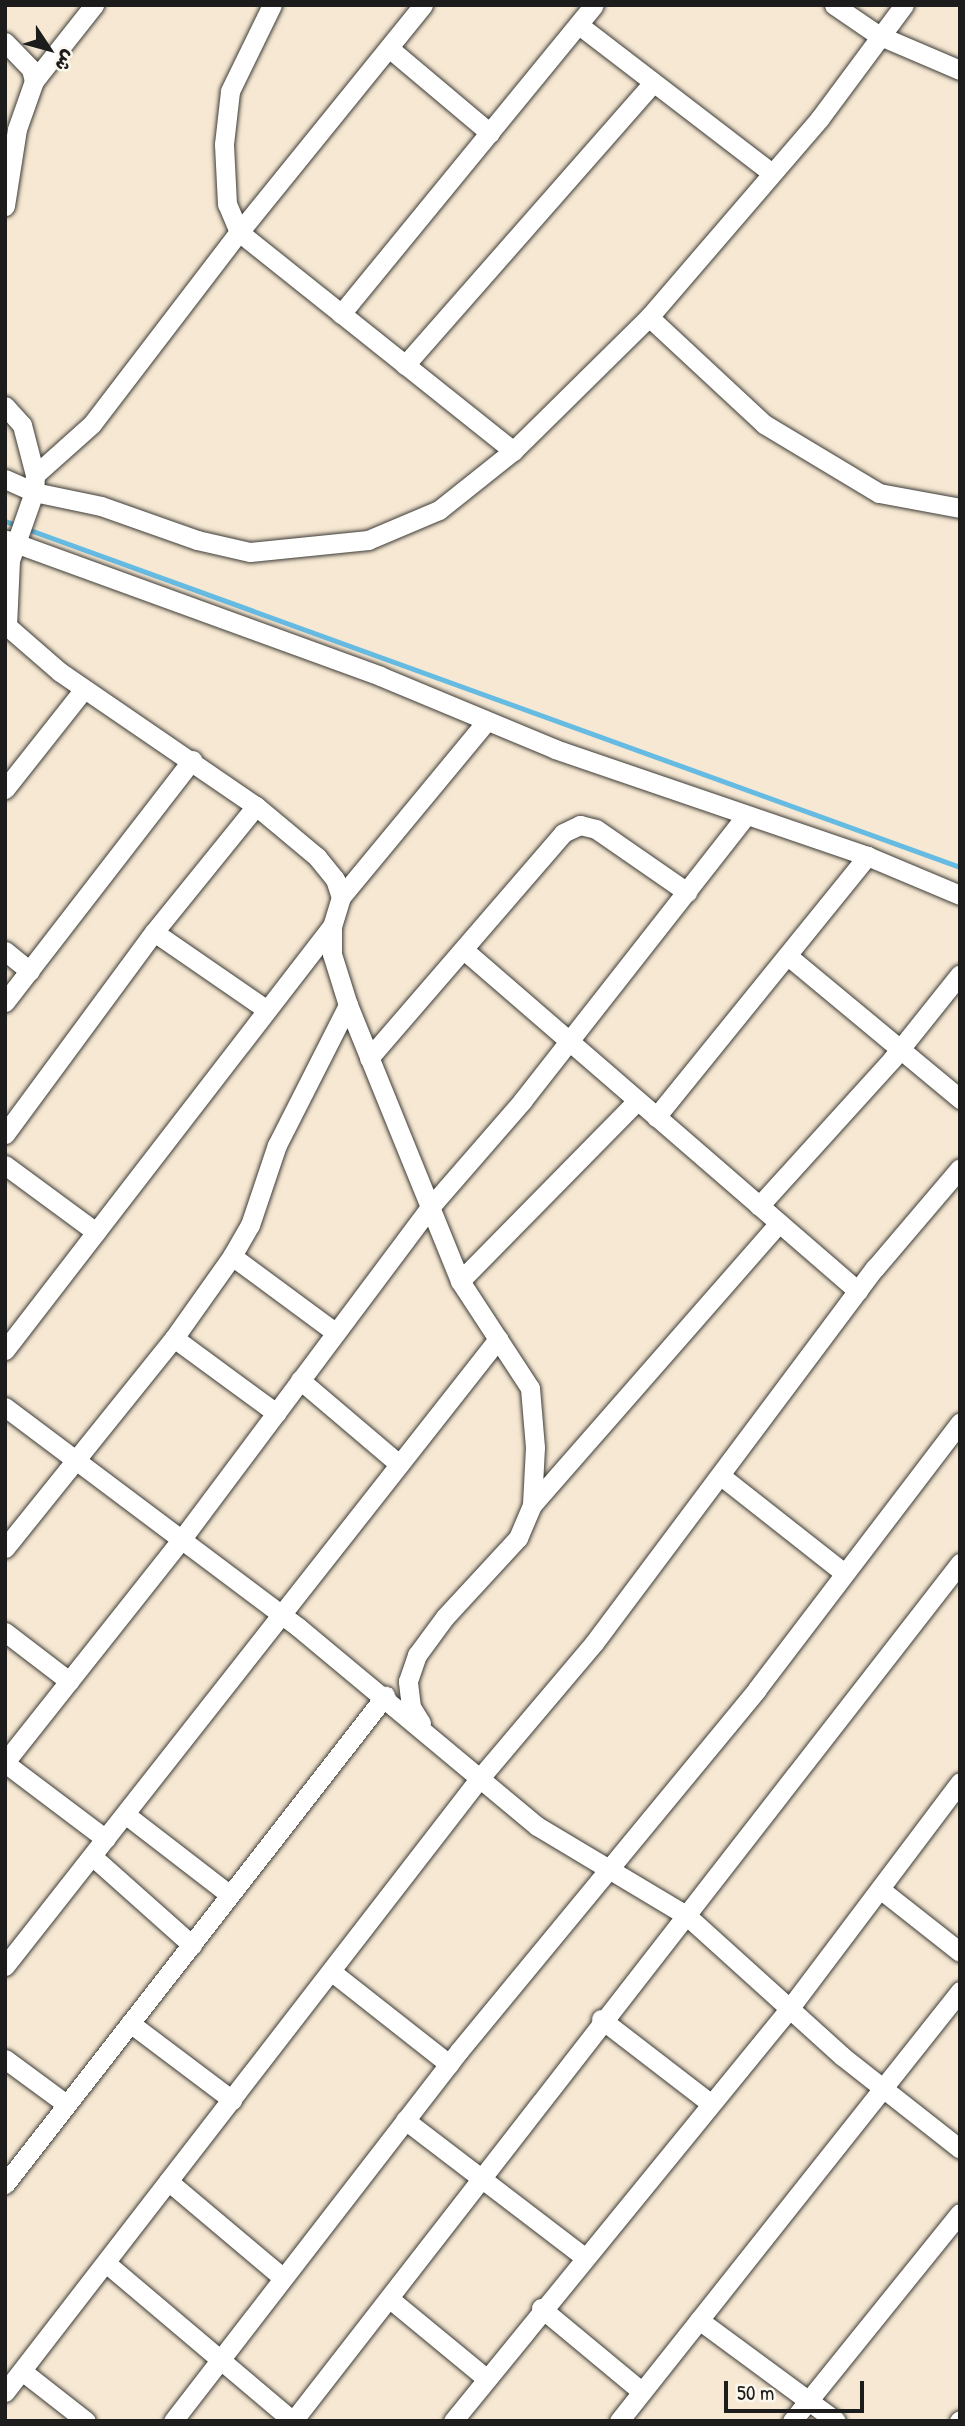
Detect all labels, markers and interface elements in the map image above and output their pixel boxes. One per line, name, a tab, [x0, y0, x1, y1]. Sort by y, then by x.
north arrow	[14, 14, 84, 84]
text: ش	[49, 45, 83, 77]
scale bar	[727, 2366, 867, 2410]
text: 50 m	[737, 2378, 774, 2407]

